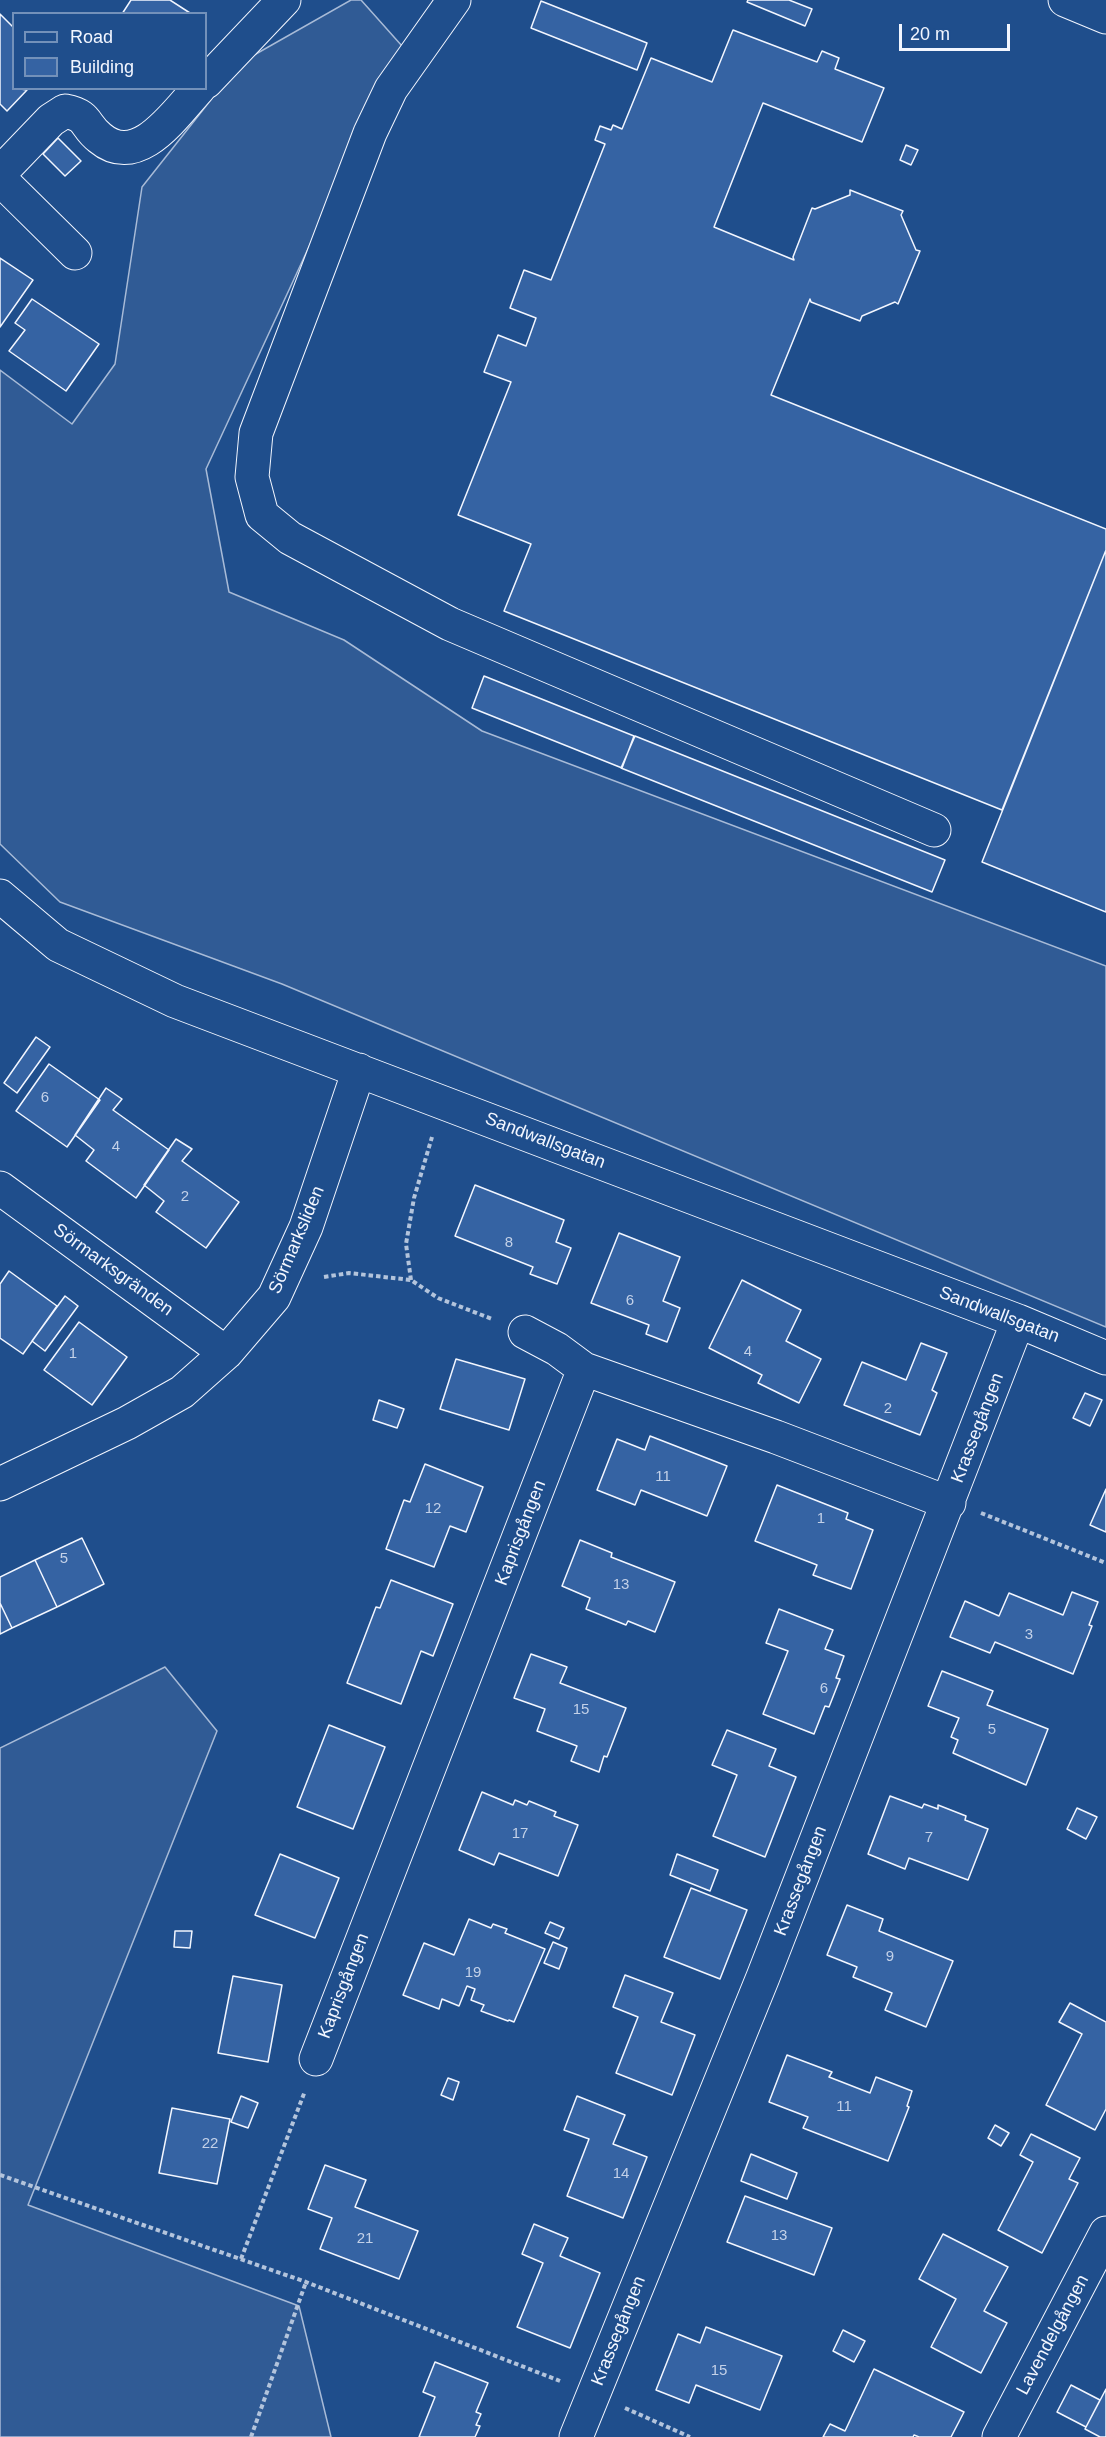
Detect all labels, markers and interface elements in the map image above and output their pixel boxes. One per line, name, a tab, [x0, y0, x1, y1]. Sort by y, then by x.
legend	[12, 12, 207, 90]
scale bar	[902, 12, 1013, 50]
text: 20 m	[910, 24, 950, 44]
text: Road	[70, 27, 113, 47]
text: Building	[70, 57, 134, 77]
house number: 6	[41, 1089, 49, 1107]
street label: Sandwallsgatan	[482, 1108, 608, 1174]
house number: 4	[112, 1138, 120, 1156]
street label: Sörmarksliden	[265, 1183, 329, 1297]
house number: 2	[181, 1188, 189, 1206]
street label: Sörmarksgränden	[49, 1219, 177, 1321]
house number: 8	[505, 1234, 513, 1252]
street label: Sandwallsgatan	[936, 1282, 1062, 1348]
house number: 6	[626, 1292, 634, 1310]
house number: 4	[744, 1343, 752, 1361]
house number: 1	[69, 1345, 77, 1363]
street label: Krassegången	[947, 1370, 1009, 1486]
house number: 2	[884, 1400, 892, 1418]
house number: 11	[655, 1468, 671, 1486]
street label: Kaprisgången	[491, 1477, 551, 1589]
house number: 12	[425, 1500, 441, 1518]
house number: 1	[817, 1510, 825, 1528]
house number: 5	[60, 1550, 68, 1568]
house number: 13	[613, 1576, 629, 1594]
house number: 3	[1025, 1626, 1033, 1644]
house number: 6	[820, 1680, 828, 1698]
house number: 15	[573, 1701, 589, 1719]
house number: 5	[988, 1721, 996, 1739]
street label: Krassegången	[770, 1823, 832, 1939]
house number: 17	[512, 1825, 528, 1843]
house number: 7	[925, 1829, 933, 1847]
street label: Kaprisgången	[314, 1930, 374, 2042]
house number: 9	[886, 1948, 894, 1966]
house number: 19	[465, 1964, 481, 1982]
house number: 11	[836, 2098, 852, 2116]
house number: 22	[202, 2135, 218, 2153]
house number: 14	[613, 2165, 629, 2183]
house number: 13	[771, 2227, 787, 2245]
house number: 21	[357, 2230, 373, 2248]
street label: Lavendelgången	[1012, 2271, 1094, 2399]
street label: Krassegången	[587, 2273, 651, 2389]
house number: 15	[711, 2362, 727, 2380]

